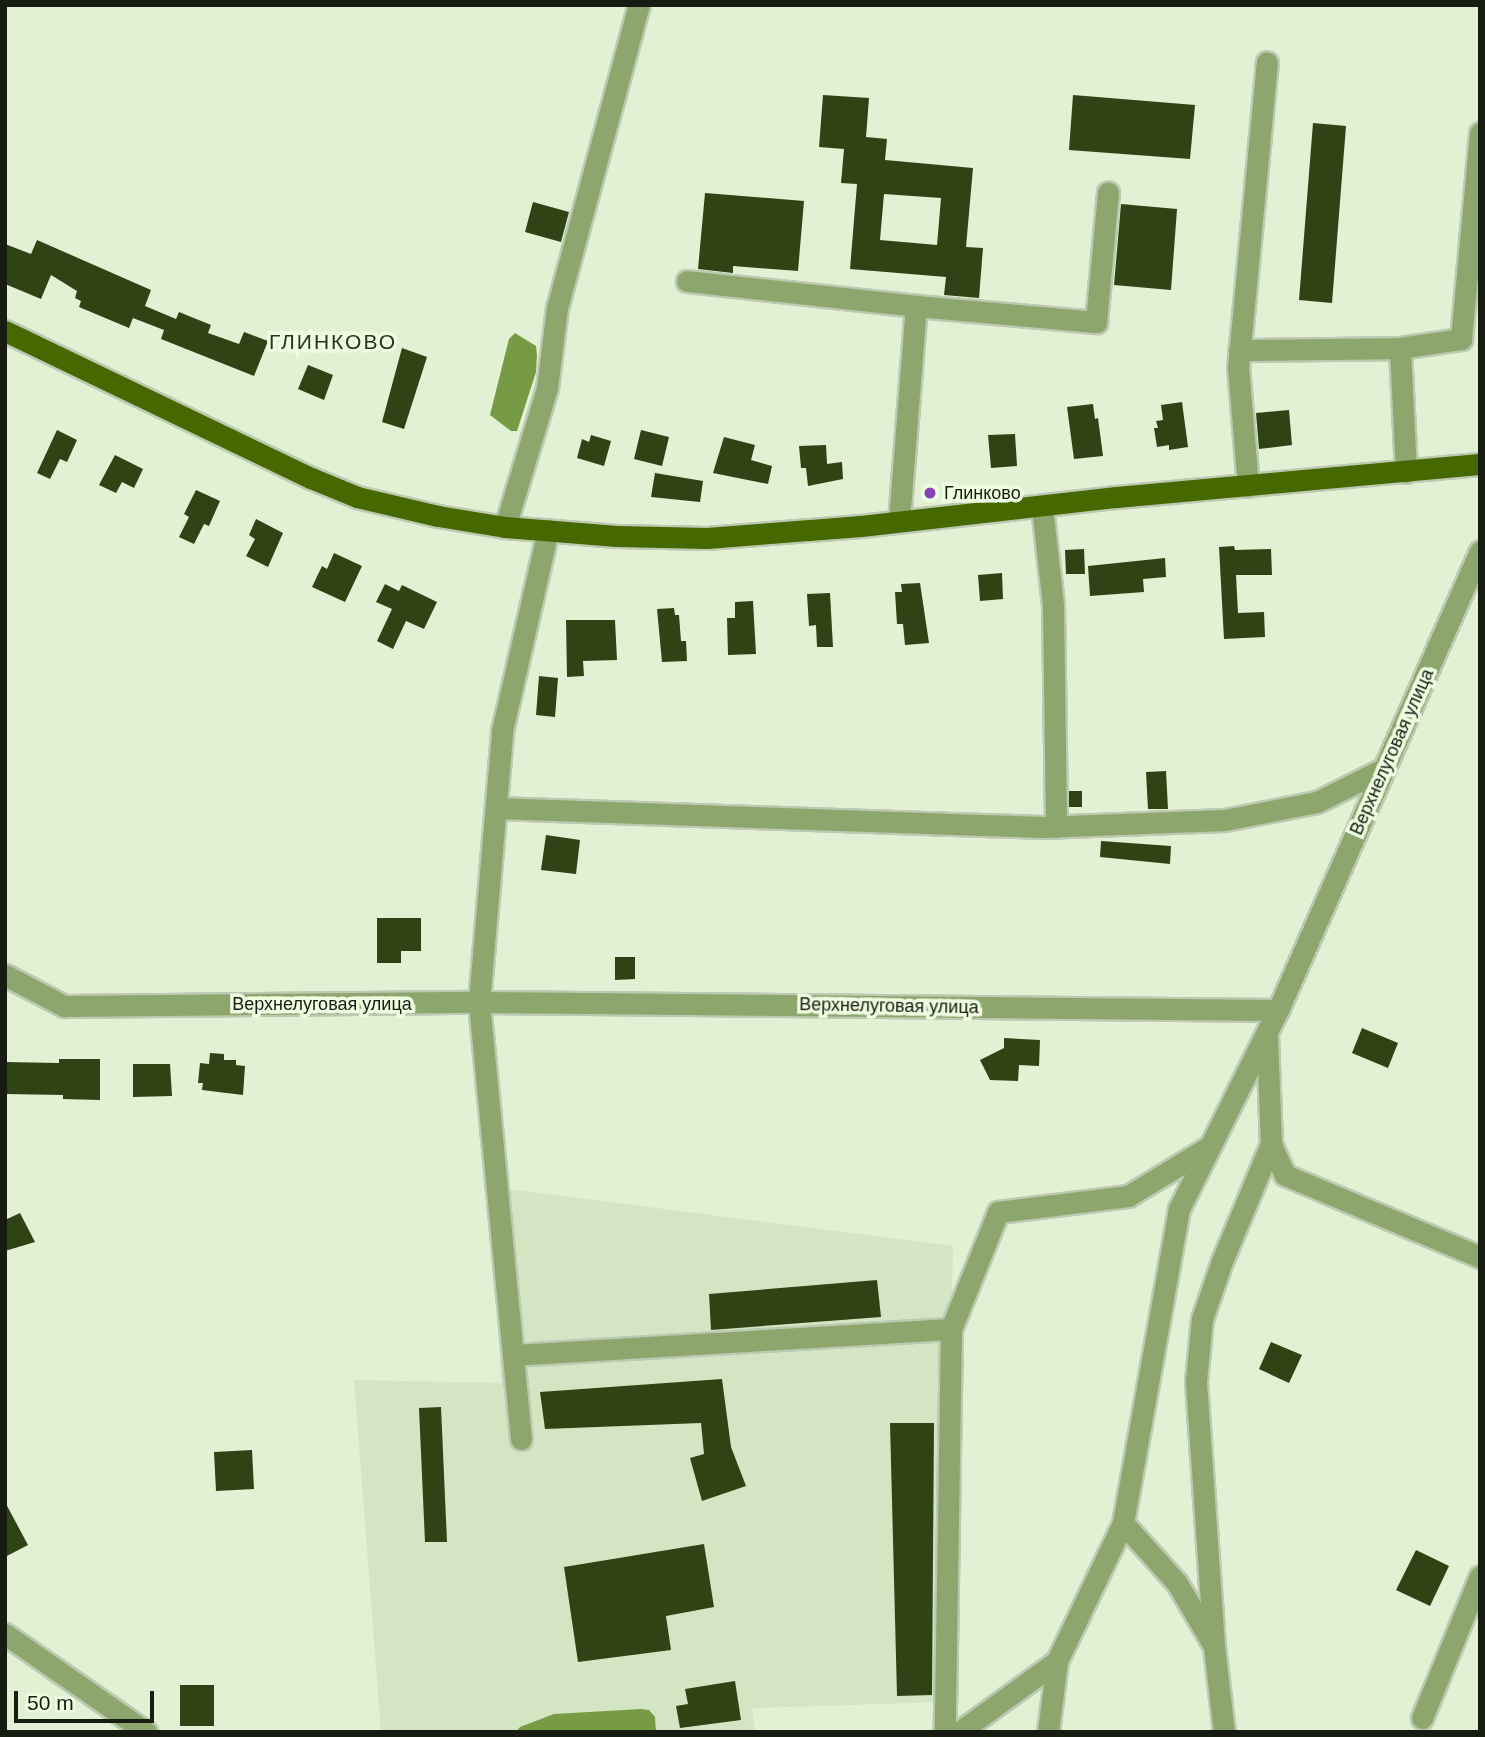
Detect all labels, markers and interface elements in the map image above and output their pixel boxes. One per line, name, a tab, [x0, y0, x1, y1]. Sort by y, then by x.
district label: ГЛИНКОВО	[270, 329, 396, 355]
place label: Глинково	[944, 482, 1021, 504]
marker: Глинково	[922, 485, 938, 501]
street label: Верхнелуговая улица	[1346, 666, 1438, 838]
street label: Верхнелуговая улица	[232, 993, 412, 1015]
street label: Верхнелуговая улица	[799, 994, 979, 1018]
scale bar	[18, 1678, 158, 1722]
text: 50 m	[27, 1691, 74, 1714]

